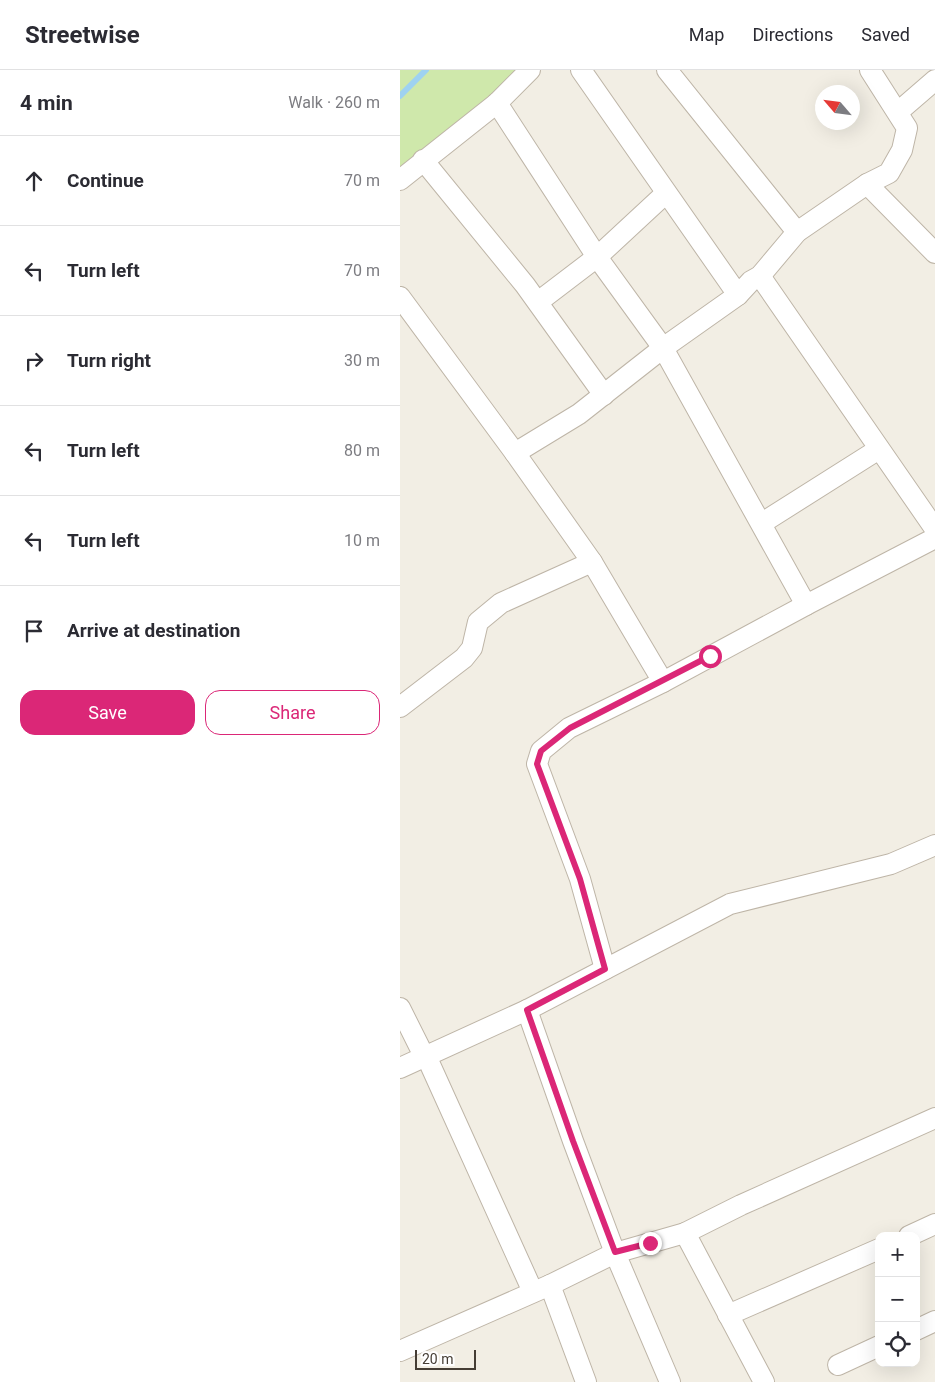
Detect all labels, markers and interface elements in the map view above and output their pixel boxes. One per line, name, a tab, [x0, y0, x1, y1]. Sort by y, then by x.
text: Streetwise	[25, 21, 140, 49]
text: Map	[689, 24, 724, 45]
text: Directions	[752, 24, 833, 45]
text: Saved	[861, 24, 910, 45]
north arrow	[815, 85, 860, 130]
text: 4 min	[20, 91, 73, 115]
text: Walk · 260 m	[288, 93, 380, 112]
icon: ahead	[20, 167, 48, 195]
text: Continue	[67, 169, 144, 192]
text: 70 m	[344, 171, 380, 190]
icon: left	[20, 257, 48, 285]
text: Turn left	[67, 259, 140, 282]
text: 70 m	[344, 261, 380, 280]
icon: right	[20, 347, 48, 375]
text: Turn right	[67, 349, 151, 372]
text: 30 m	[344, 351, 380, 370]
icon: left	[20, 437, 48, 465]
text: Turn left	[67, 439, 140, 462]
text: 80 m	[344, 441, 380, 460]
icon: left	[20, 527, 48, 555]
text: Turn left	[67, 529, 140, 552]
text: 10 m	[344, 531, 380, 550]
icon: arrive	[20, 617, 48, 645]
text: Arrive at destination	[67, 619, 240, 642]
route start	[699, 645, 722, 668]
button: Save	[20, 690, 195, 735]
button: Share	[205, 690, 380, 735]
route end	[639, 1232, 662, 1255]
map controls	[875, 1232, 920, 1367]
button: +	[875, 1232, 920, 1277]
button: −	[875, 1277, 920, 1322]
button: locate	[875, 1322, 920, 1367]
scale bar	[415, 1347, 476, 1370]
text: 20 m	[422, 1351, 454, 1367]

